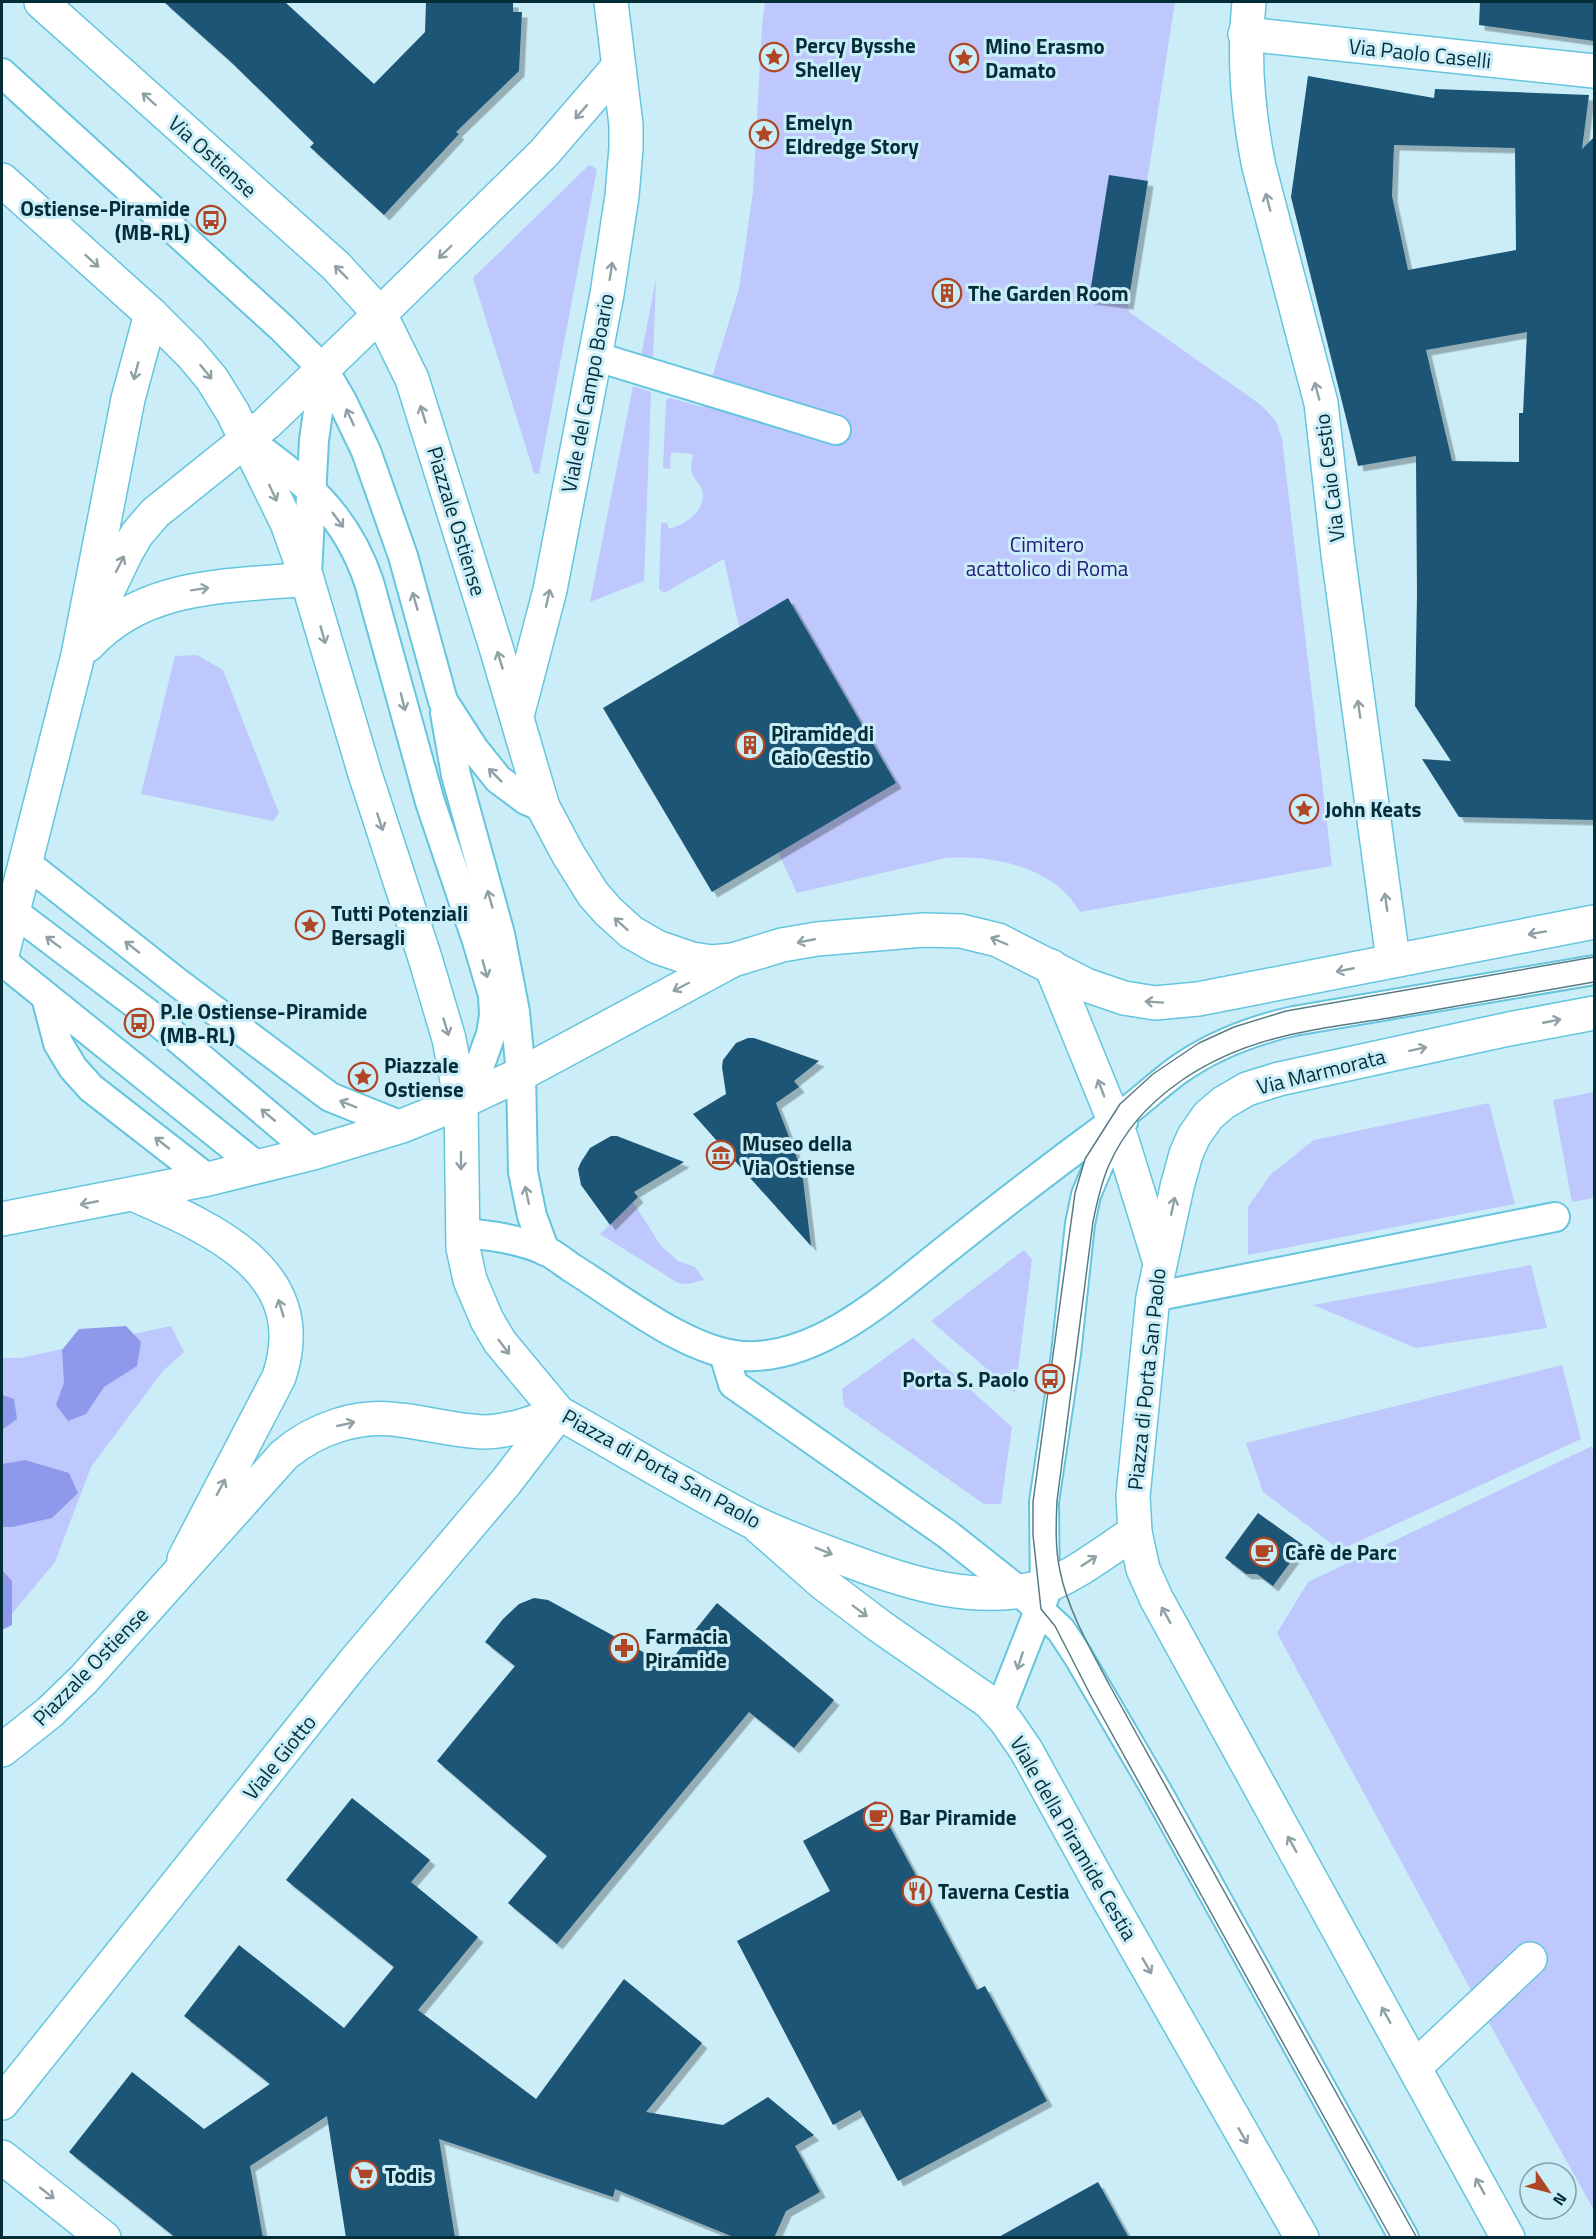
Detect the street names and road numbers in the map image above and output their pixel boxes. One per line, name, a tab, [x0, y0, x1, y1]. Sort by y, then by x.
street label: Via Paolo Caselli	[1347, 30, 1493, 76]
street label: Via Ostiense	[161, 107, 265, 205]
street label: Viale del Campo Boario	[552, 291, 622, 495]
street label: Via Caio Cestio	[1305, 412, 1353, 544]
street label: Piazzale Ostiense	[419, 442, 495, 600]
street label: Via Marmorata	[1253, 1039, 1389, 1102]
street label: Piazza di Porta San Paolo	[1118, 1266, 1174, 1492]
street label: Piazza di Porta San Paolo	[557, 1400, 767, 1536]
street label: Piazzale Ostiense	[25, 1599, 155, 1733]
street label: Viale Giotto	[235, 1707, 323, 1807]
street label: Viale della Piramide Cestia	[1002, 1730, 1146, 1947]

